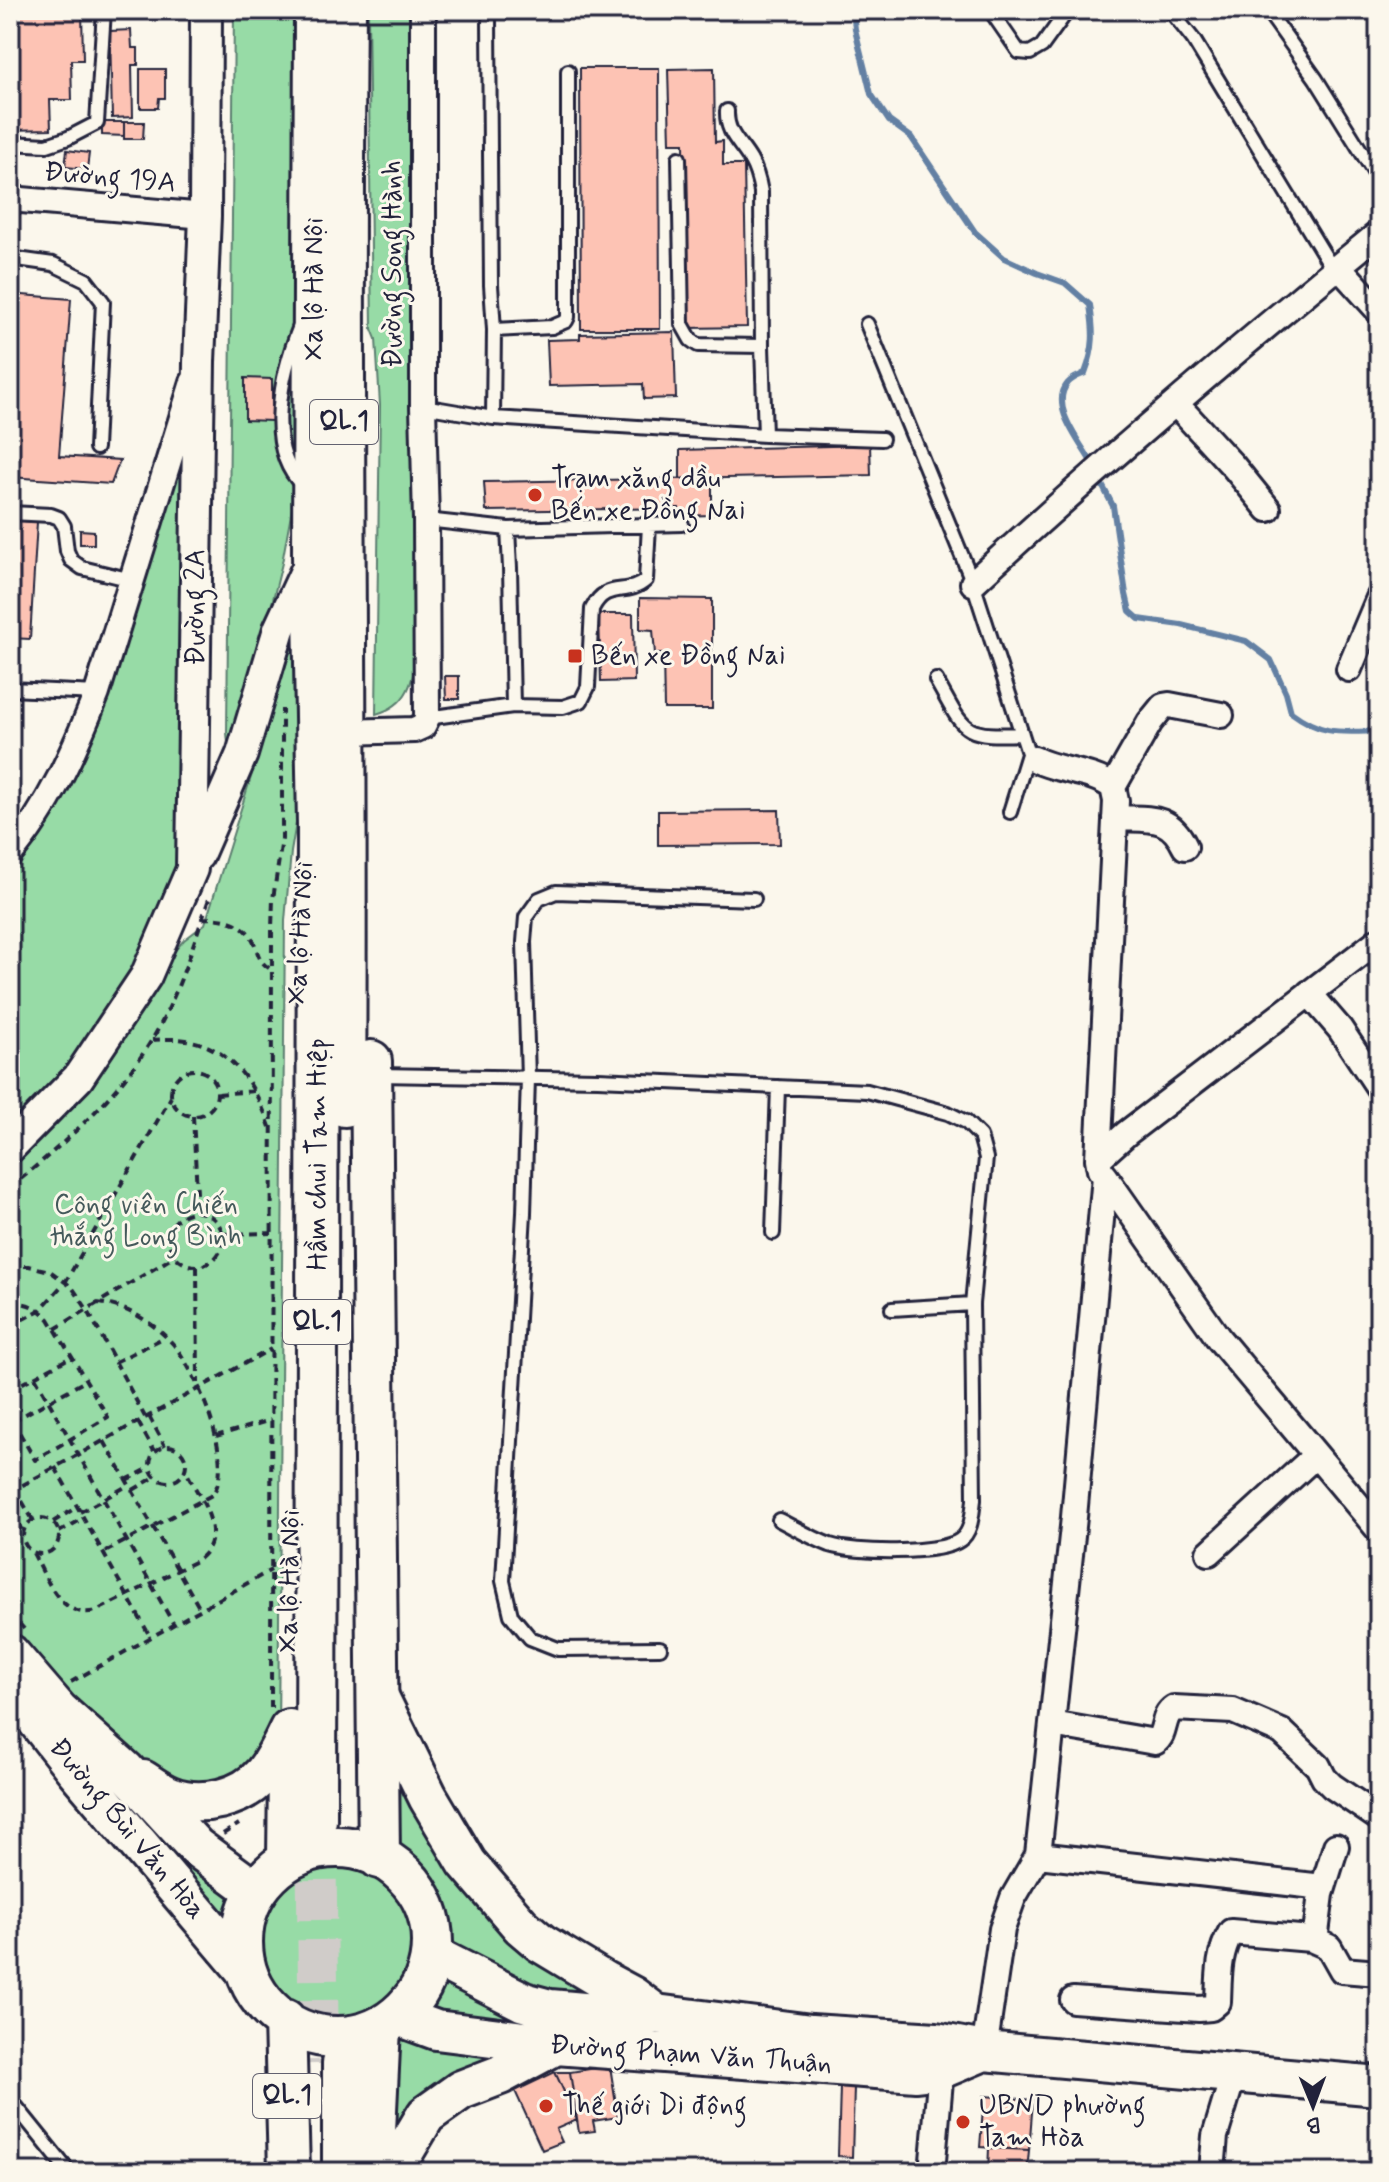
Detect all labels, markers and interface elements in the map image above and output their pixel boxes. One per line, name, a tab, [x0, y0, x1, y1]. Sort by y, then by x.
street label: Đường 19A	[42, 154, 177, 205]
street label: Đường Song Hành	[375, 160, 415, 368]
street label: Xa lộ Hà Nội	[296, 217, 333, 361]
road number: QL.1	[310, 400, 378, 444]
place label: Trạm xăng dầu Bến xe Đồng Nai	[551, 461, 745, 533]
marker: Trạm xăng dầu Bến xe Đồng Nai	[526, 486, 544, 504]
street label: Đường 2A	[178, 549, 218, 665]
place label: Bến xe Đồng Nai	[591, 638, 785, 678]
marker: Bến xe Đồng Nai	[566, 647, 584, 665]
street label: Xa lộ Hà Nội	[279, 861, 323, 1005]
street label: Hầm chui Tam Hiệp	[300, 1038, 337, 1270]
park label: Công viên Chiến thắng Long Bình	[50, 1187, 242, 1259]
road number: QL.1	[283, 1300, 351, 1344]
street label: Xa lộ Hà Nội	[270, 1509, 310, 1653]
street label: Đường Bùi Văn Hòa	[38, 1730, 214, 1930]
street label: Đường Phạm Văn Thuận	[549, 2027, 833, 2086]
north arrow	[1273, 2066, 1353, 2146]
road number: QL.1	[253, 2074, 321, 2118]
place label: Thế giới Di động	[562, 2088, 747, 2128]
place label: UBND phường Tam Hòa	[979, 2088, 1146, 2157]
marker: Thế giới Di động	[537, 2097, 555, 2115]
text: B	[1306, 2110, 1321, 2138]
marker: UBND phường Tam Hòa	[954, 2113, 972, 2131]

